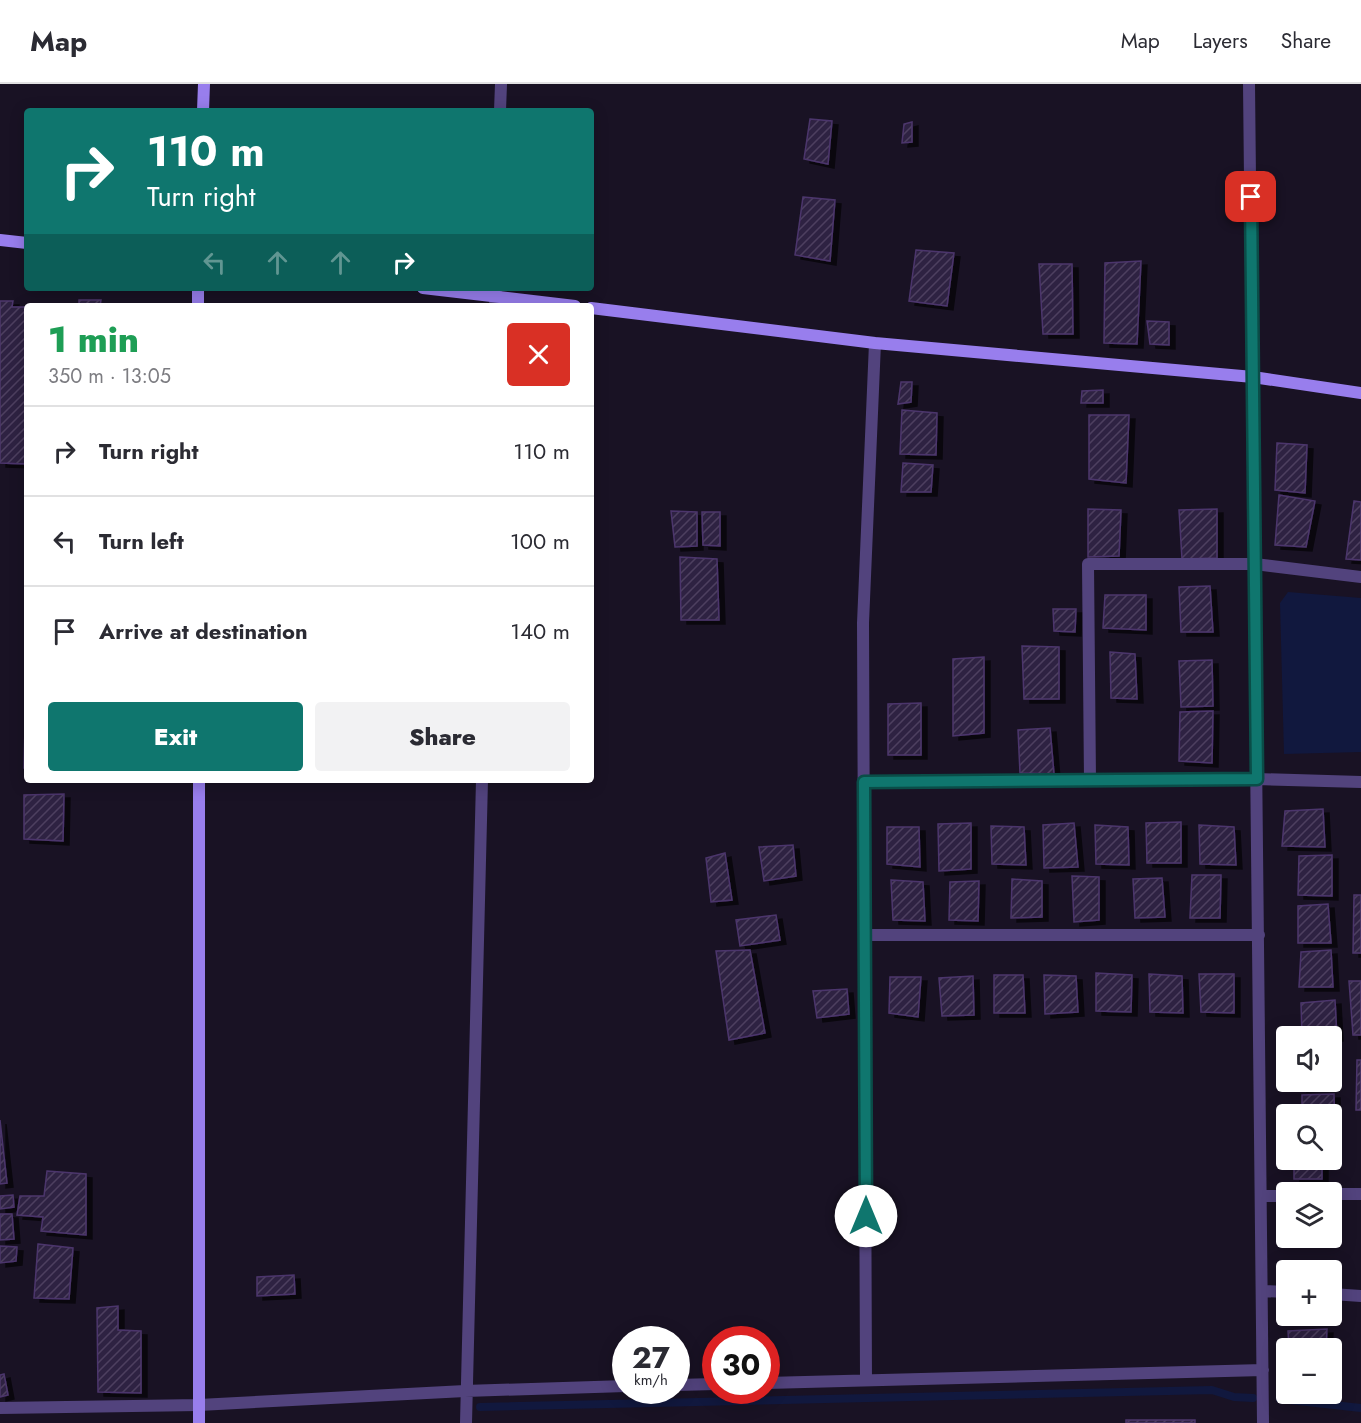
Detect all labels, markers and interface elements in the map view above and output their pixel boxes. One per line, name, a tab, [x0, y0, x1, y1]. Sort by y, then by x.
text: Map	[30, 21, 87, 62]
text: Map	[1121, 26, 1160, 56]
text: Layers	[1193, 26, 1248, 56]
text: Share	[1281, 26, 1331, 56]
text: 110 m	[147, 121, 265, 182]
icon: right	[48, 132, 126, 210]
pin	[1225, 171, 1276, 222]
text: Turn right	[147, 177, 255, 216]
icon: arrive	[1234, 180, 1267, 213]
icon: left	[198, 246, 231, 279]
icon: ahead	[261, 246, 294, 279]
icon: ahead	[324, 246, 357, 279]
icon: right	[387, 246, 420, 279]
text: 1 min	[48, 313, 139, 365]
button: close	[507, 323, 570, 386]
text: 350 m · 13:05	[48, 362, 171, 391]
icon: right	[48, 435, 81, 468]
text: Turn right	[99, 435, 199, 467]
text: 110 m	[513, 435, 570, 467]
icon: left	[48, 525, 81, 558]
text: Turn left	[99, 525, 184, 557]
text: 100 m	[510, 525, 570, 557]
icon: arrive	[48, 615, 81, 648]
text: Arrive at destination	[99, 615, 308, 647]
text: 140 m	[510, 615, 570, 647]
button: Exit	[48, 702, 303, 771]
button: Share	[315, 702, 570, 771]
map controls	[1276, 1026, 1342, 1404]
button: sound	[1276, 1026, 1342, 1092]
button: search	[1276, 1104, 1342, 1170]
button: layers	[1276, 1182, 1342, 1248]
position arrow	[834, 1184, 898, 1248]
button: +	[1276, 1260, 1342, 1326]
speed limit sign: 30	[702, 1326, 780, 1404]
text: 27	[632, 1336, 670, 1379]
button: −	[1276, 1338, 1342, 1404]
text: km/h	[634, 1369, 668, 1391]

